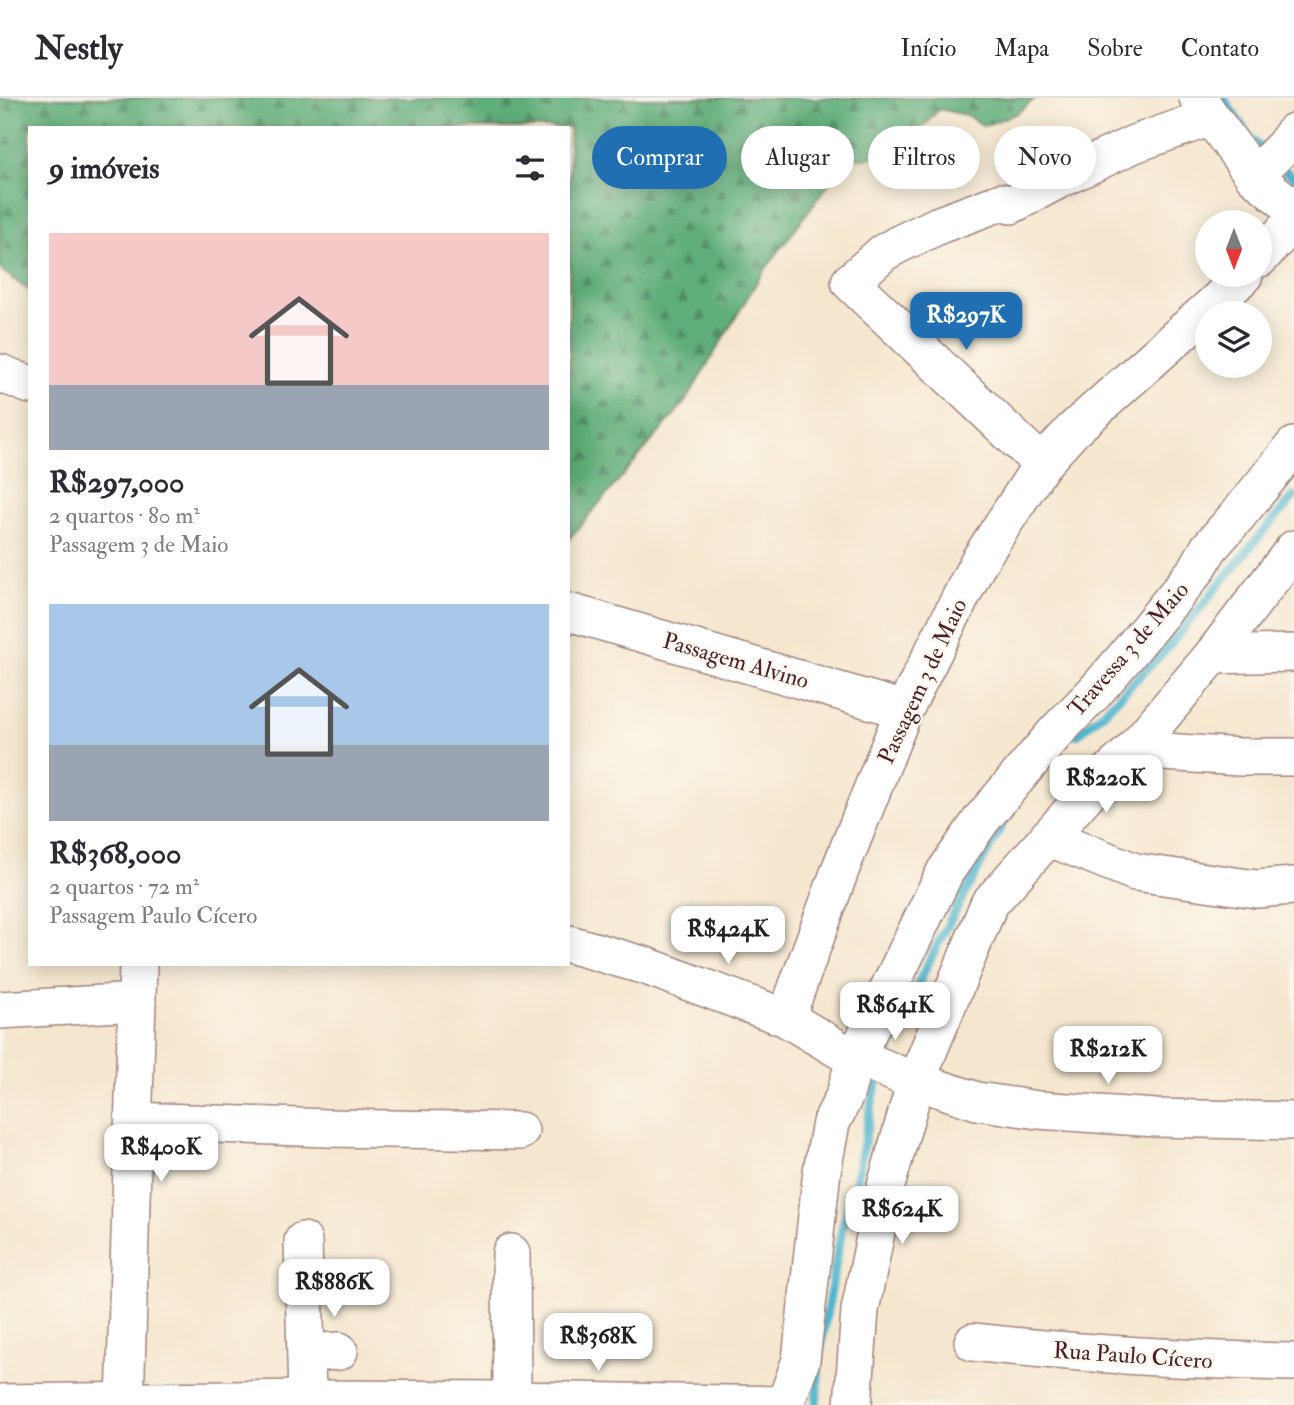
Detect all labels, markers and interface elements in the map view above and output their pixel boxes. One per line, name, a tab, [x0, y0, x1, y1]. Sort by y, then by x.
text: Nestly	[35, 28, 123, 69]
text: Início	[900, 33, 956, 64]
text: Mapa	[994, 33, 1049, 64]
text: Sobre	[1087, 33, 1143, 64]
text: Contato	[1181, 33, 1259, 64]
chip: Comprar	[592, 126, 727, 189]
chip: Alugar	[741, 126, 854, 189]
chip: Filtros	[868, 126, 980, 189]
chip: Novo	[994, 126, 1096, 189]
icon: filters	[511, 149, 549, 187]
text: 9 imóveis	[49, 150, 160, 187]
north arrow	[1195, 210, 1272, 287]
map controls	[1195, 210, 1272, 378]
icon: home	[236, 278, 362, 404]
pin: R$297K	[909, 292, 1023, 352]
text: R$297K	[926, 300, 1006, 329]
button: layers	[1195, 301, 1272, 378]
text: R$297,000	[49, 464, 184, 501]
text: 2 quartos · 80 m²	[49, 501, 200, 530]
text: Passagem 3 de Maio	[49, 530, 228, 559]
street label: Travessa 3 de Maio	[1062, 576, 1195, 723]
street label: Passagem 3 de Maio	[871, 594, 973, 769]
street label: Passagem Alvino	[660, 626, 812, 695]
icon: home	[236, 649, 362, 775]
pin: R$220K	[1049, 756, 1163, 815]
text: R$220K	[1066, 763, 1146, 792]
text: R$368,000	[49, 835, 181, 872]
text: 2 quartos · 72 m²	[49, 872, 199, 901]
text: Passagem Paulo Cícero	[49, 901, 257, 930]
pin: R$424K	[671, 906, 785, 966]
text: R$424K	[687, 914, 769, 943]
pin: R$641K	[838, 982, 952, 1042]
text: R$641K	[856, 990, 934, 1019]
pin: R$212K	[1051, 1026, 1165, 1086]
text: R$212K	[1069, 1034, 1147, 1063]
pin: R$400K	[104, 1124, 218, 1184]
text: R$400K	[120, 1132, 202, 1161]
pin: R$624K	[845, 1186, 959, 1246]
text: R$624K	[861, 1194, 943, 1223]
pin: R$886K	[277, 1260, 391, 1319]
text: R$886K	[295, 1267, 373, 1296]
pin: R$368K	[541, 1314, 655, 1373]
text: R$368K	[560, 1321, 636, 1350]
street label: Rua Paulo Cícero	[1052, 1335, 1214, 1376]

